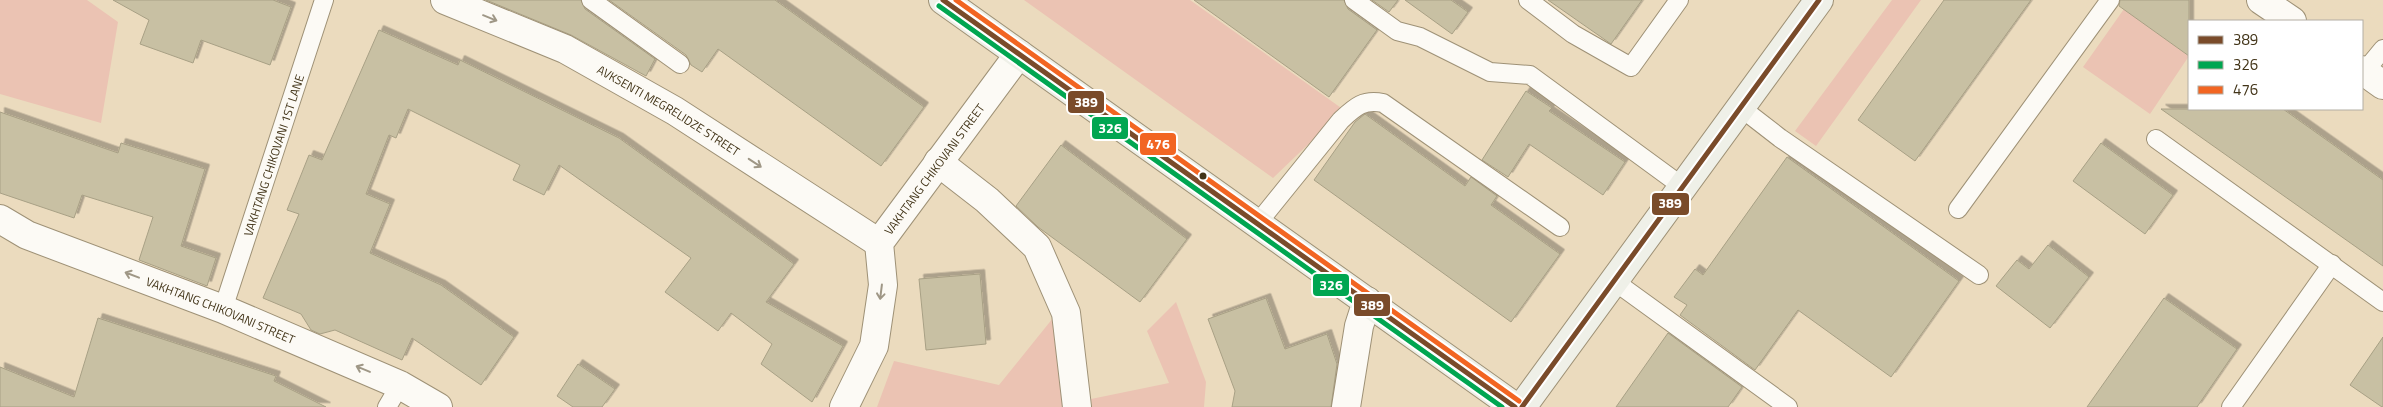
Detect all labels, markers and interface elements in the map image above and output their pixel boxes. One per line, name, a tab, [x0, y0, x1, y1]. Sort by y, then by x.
one-way arrow	[483, 15, 498, 24]
legend	[2188, 20, 2363, 110]
text: 389	[2233, 28, 2258, 51]
text: 326	[2233, 53, 2258, 76]
street label: AVKSENTI MEGRELIDZE STREET	[594, 60, 745, 161]
street label: VAKHTANG CHIKOVANI 1ST LANE	[238, 71, 309, 238]
text: 476	[2233, 78, 2258, 101]
line badge: 389	[1067, 90, 1105, 114]
text: 389	[1074, 91, 1098, 112]
street label: VAKHTANG CHIKOVANI STREET	[879, 99, 989, 239]
line badge: 326	[1091, 116, 1129, 140]
text: 326	[1098, 117, 1122, 138]
line badge: 476	[1139, 132, 1177, 156]
text: 476	[1146, 133, 1170, 154]
one-way arrow	[748, 158, 762, 168]
unlabelled marker	[1198, 171, 1208, 181]
line badge: 389	[1651, 192, 1690, 216]
text: 389	[1658, 192, 1682, 213]
one-way arrow	[124, 270, 140, 279]
street label: VAKHTANG CHIKOVANI STREET	[143, 271, 299, 349]
line badge: 326	[1312, 273, 1350, 297]
text: 326	[1319, 274, 1343, 295]
one-way arrow	[876, 283, 886, 299]
line badge: 389	[1353, 293, 1391, 317]
text: 389	[1360, 294, 1384, 315]
one-way arrow	[356, 364, 371, 374]

